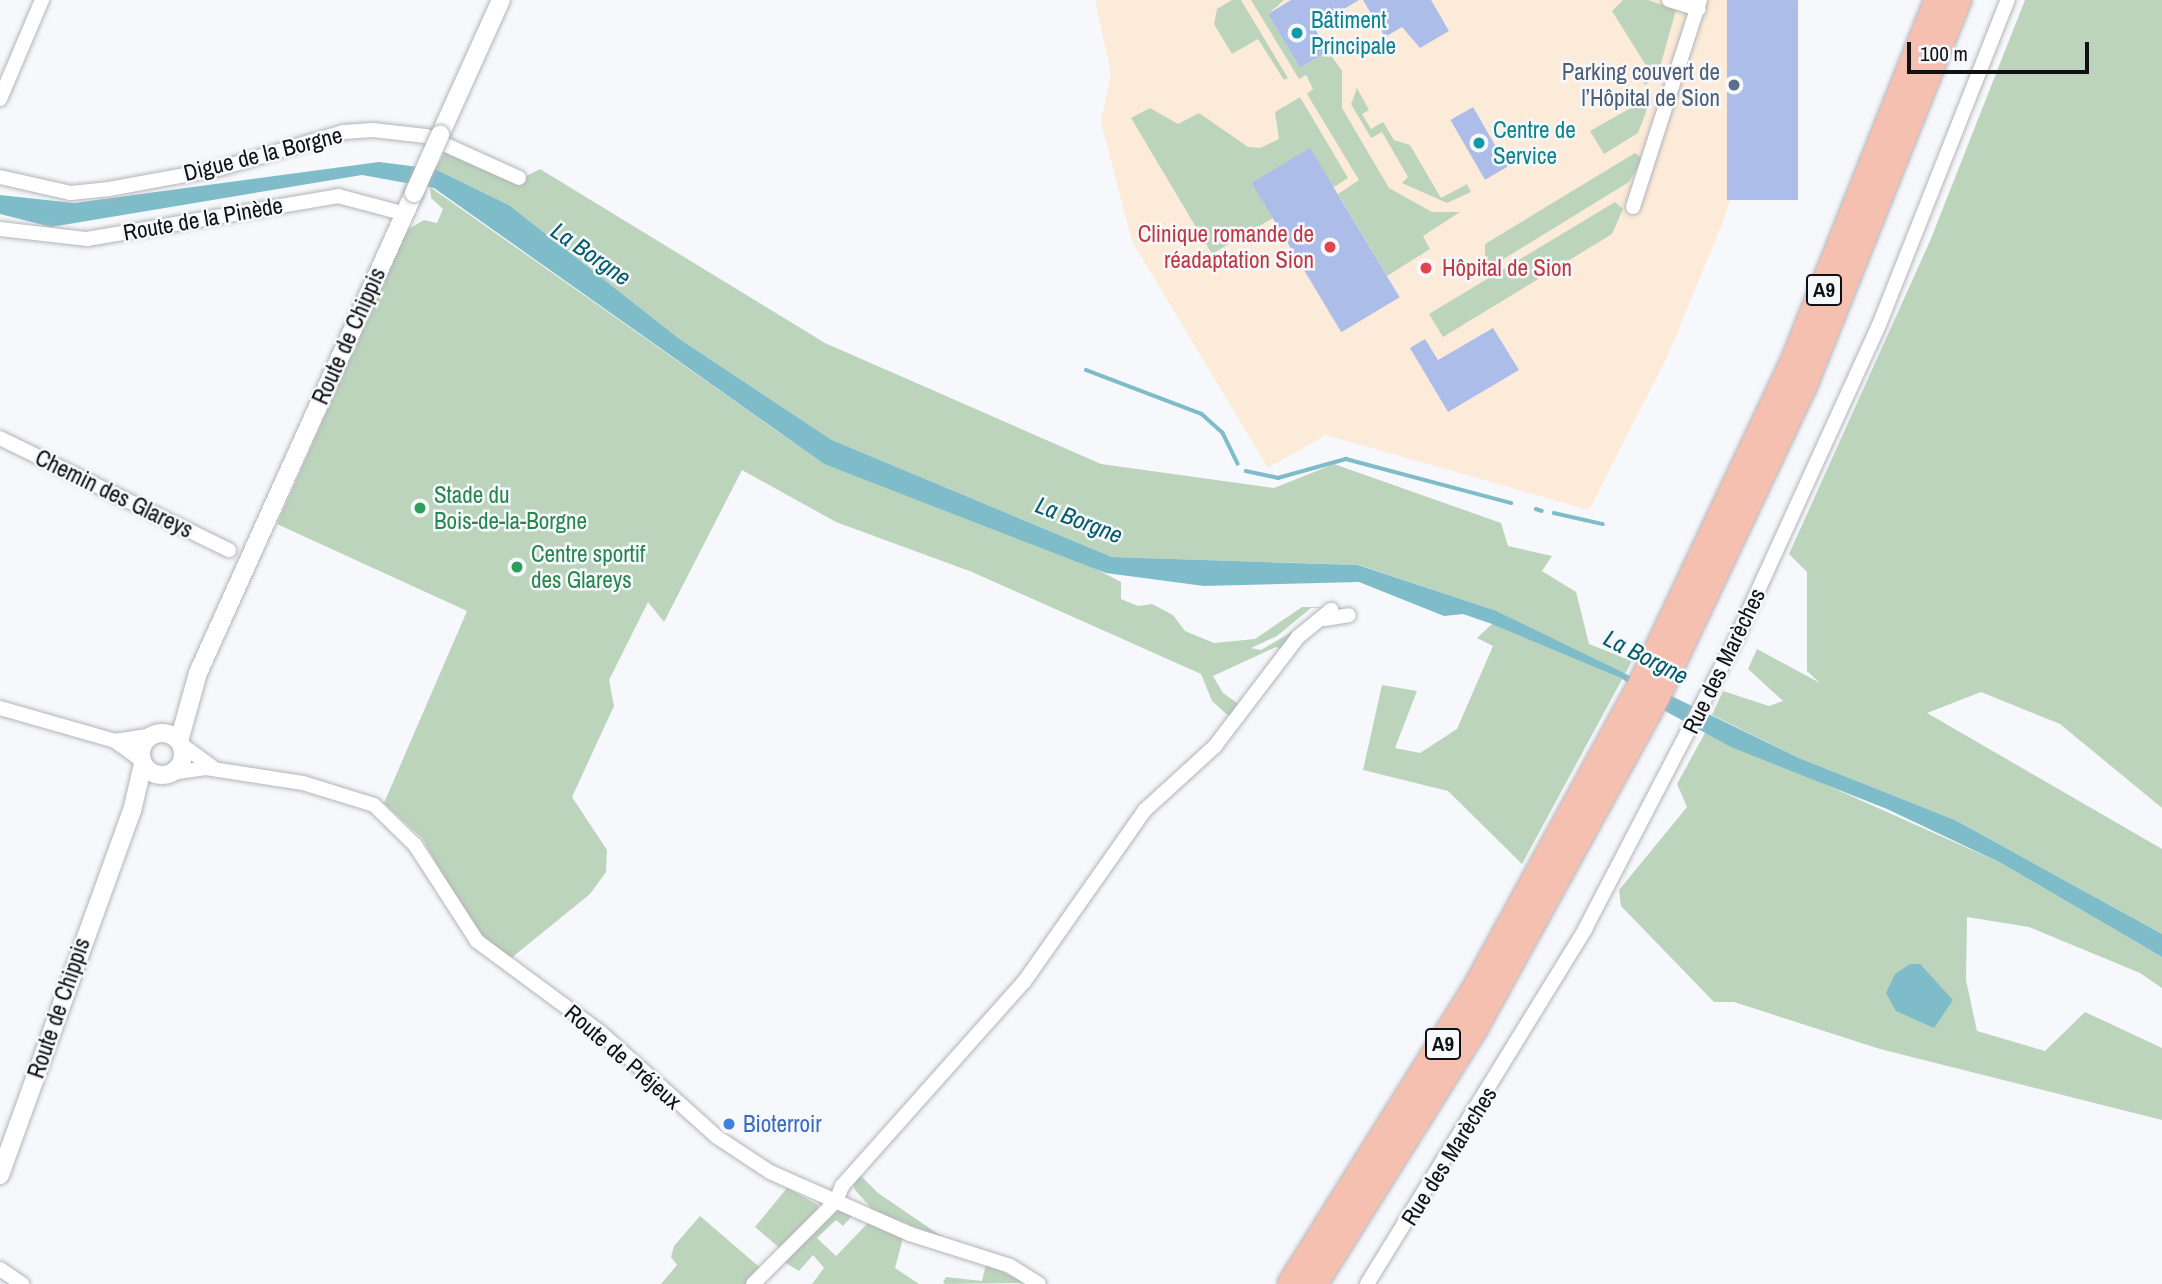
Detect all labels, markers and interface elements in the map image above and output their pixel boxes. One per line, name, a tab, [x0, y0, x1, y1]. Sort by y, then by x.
place label: Bâtiment Principale	[1311, 6, 1396, 60]
marker: Bâtiment Principale	[1289, 25, 1305, 41]
scale bar	[1910, 28, 2092, 72]
text: 100 m	[1920, 39, 1968, 68]
place label: Parking couvert de l’Hôpital de Sion	[1562, 58, 1720, 112]
marker: Parking couvert de l’Hôpital de Sion	[1726, 77, 1742, 93]
place label: Centre de Service	[1493, 116, 1576, 170]
street label: Digue de la Borgne	[181, 121, 345, 187]
marker: Centre de Service	[1471, 135, 1487, 151]
street label: Route de la Pinède	[121, 191, 285, 247]
water label: La Borgne	[546, 216, 636, 292]
place label: Clinique romande de réadaptation Sion	[1138, 220, 1314, 274]
marker: Clinique romande de réadaptation Sion	[1320, 237, 1340, 257]
place label: Hôpital de Sion	[1442, 254, 1572, 282]
marker: Hôpital de Sion	[1416, 258, 1436, 278]
street label: Route de Chippis	[307, 263, 391, 409]
road number: A9	[1805, 272, 1843, 308]
street label: Chemin des Glareys	[31, 444, 197, 544]
place label: Stade du Bois-de-la-Borgne	[434, 481, 587, 535]
water label: La Borgne	[1031, 490, 1127, 550]
marker: Stade du Bois-de-la-Borgne	[412, 500, 428, 516]
place label: Centre sportif des Glareys	[531, 540, 645, 594]
marker: Centre sportif des Glareys	[509, 559, 525, 575]
street label: Rue des Marèches	[1677, 584, 1771, 738]
water label: La Borgne	[1599, 624, 1693, 690]
street label: Route de Chippis	[22, 934, 96, 1082]
street label: Route de Préjeux	[559, 999, 687, 1115]
road number: A9	[1424, 1026, 1462, 1062]
street label: Rue des Marèches	[1395, 1082, 1503, 1230]
place label: Bioterroir	[743, 1110, 822, 1138]
marker: Bioterroir	[721, 1116, 737, 1132]

